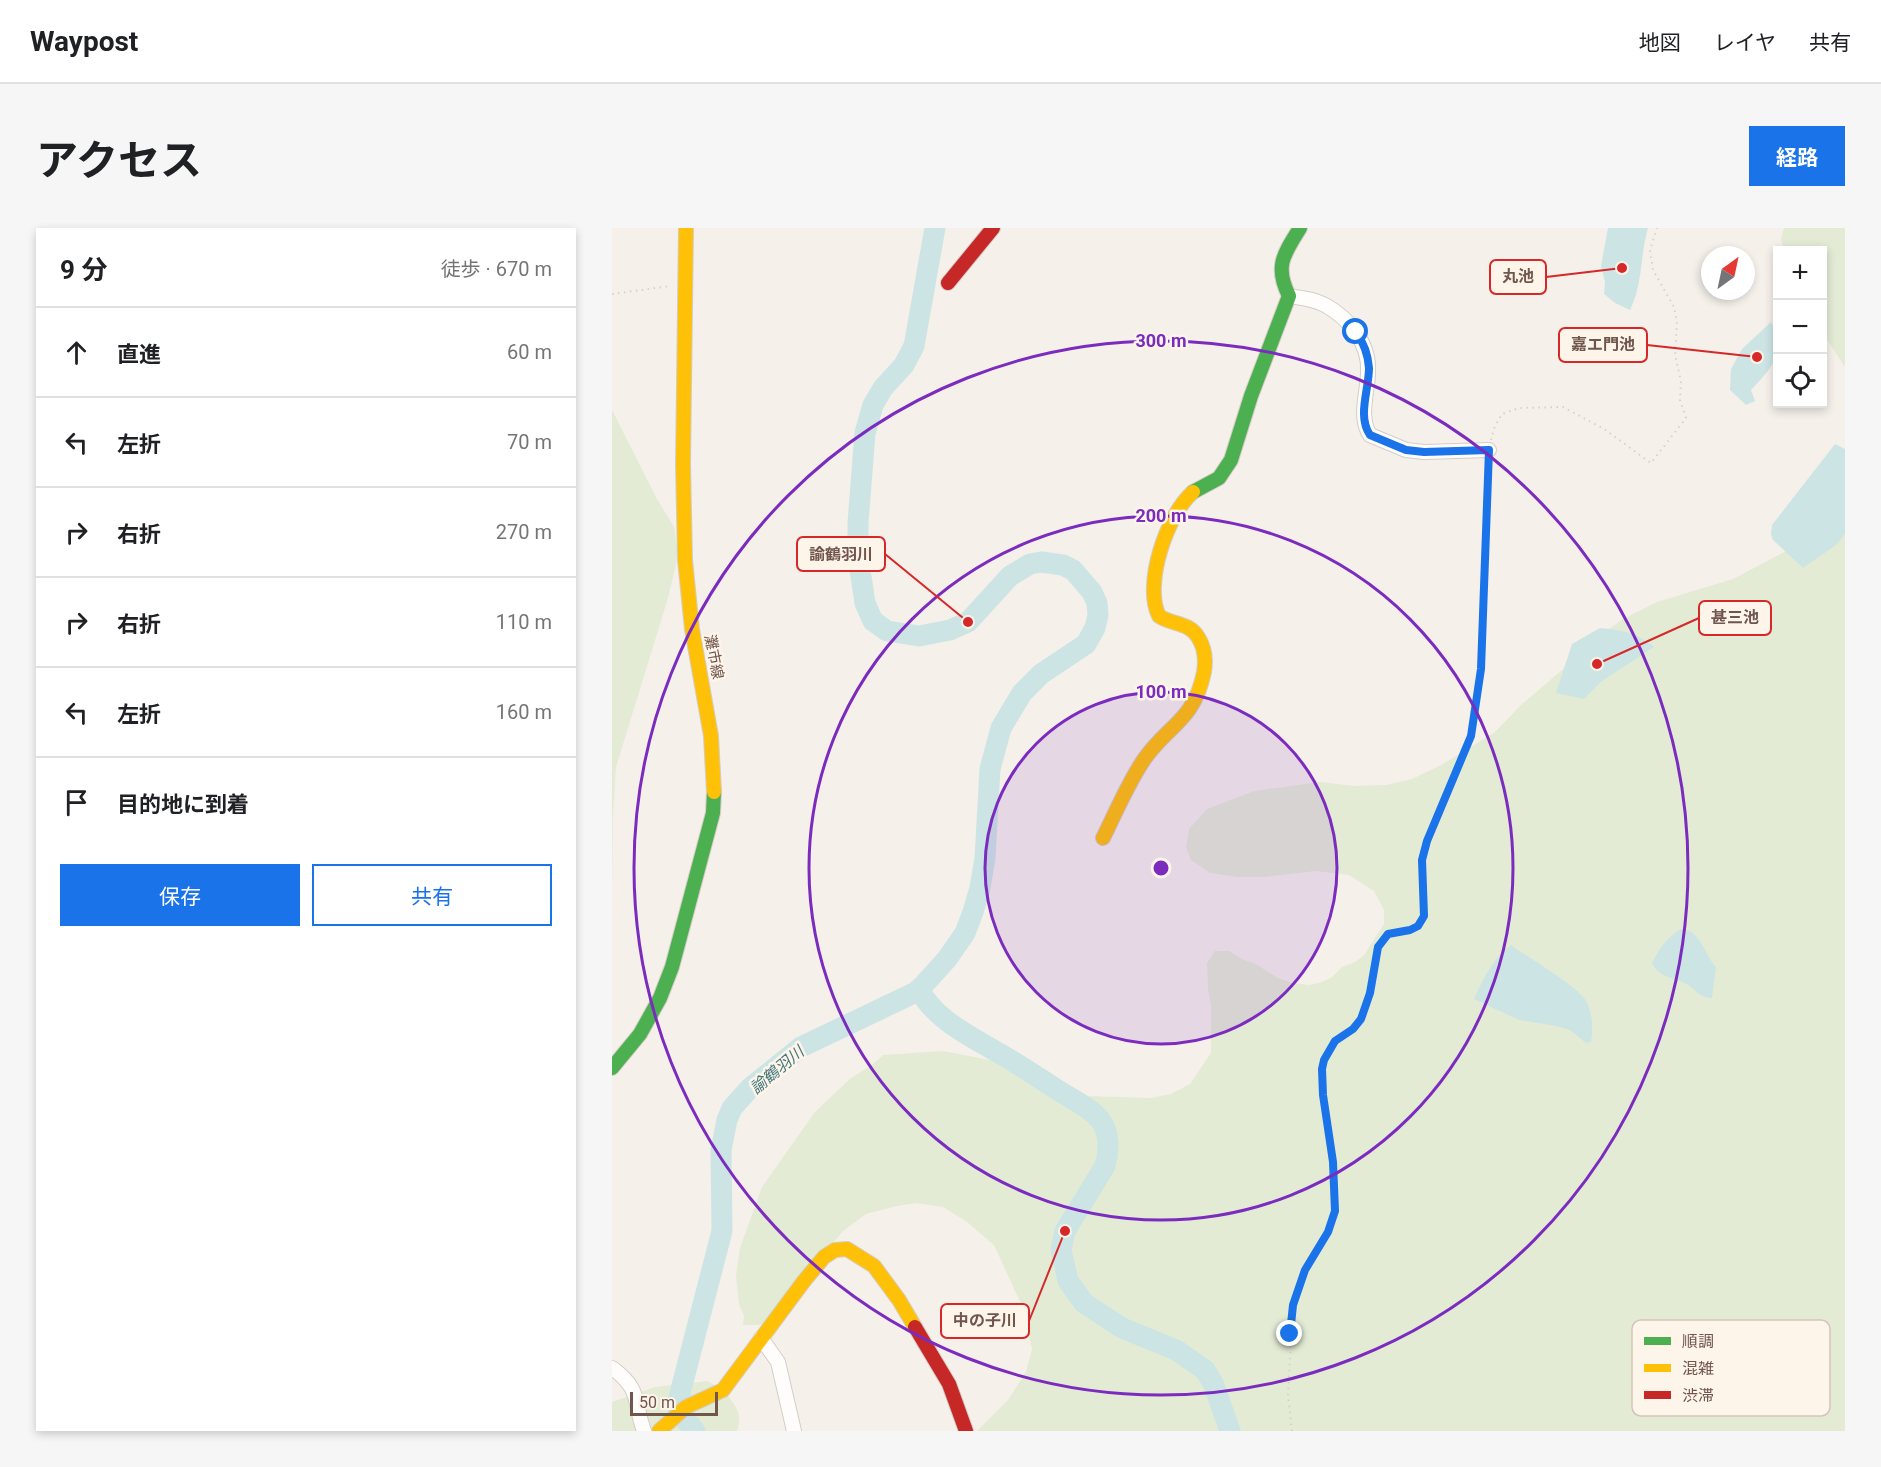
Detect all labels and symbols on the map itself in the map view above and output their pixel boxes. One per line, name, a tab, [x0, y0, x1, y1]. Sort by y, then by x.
north arrow	[1701, 246, 1755, 300]
callout: 丸池	[1490, 260, 1546, 294]
text: 丸池	[1502, 267, 1534, 286]
route start	[1342, 318, 1368, 344]
callout: 嘉エ門池	[1559, 328, 1647, 362]
text: 300 m	[1135, 330, 1187, 351]
text: 嘉エ門池	[1571, 335, 1635, 354]
text: 200 m	[1135, 505, 1187, 526]
callout: 諭鶴羽川	[797, 537, 885, 571]
text: 諭鶴羽川	[809, 545, 873, 564]
callout: 甚三池	[1699, 601, 1771, 635]
text: 甚三池	[1711, 608, 1759, 627]
street label: 灘市線	[701, 633, 727, 681]
text: 100 m	[1135, 681, 1187, 702]
centre of rings	[1151, 858, 1171, 878]
water label: 諭鶴羽川	[746, 1041, 809, 1098]
callout: 中の子川	[941, 1304, 1029, 1338]
text: 中の子川	[953, 1311, 1017, 1330]
route end	[1276, 1320, 1302, 1346]
legend	[1632, 1320, 1830, 1416]
text: 順調	[1682, 1332, 1714, 1351]
text: 混雑	[1682, 1359, 1714, 1378]
text: 渋滞	[1682, 1386, 1714, 1405]
scale bar	[630, 1389, 718, 1416]

